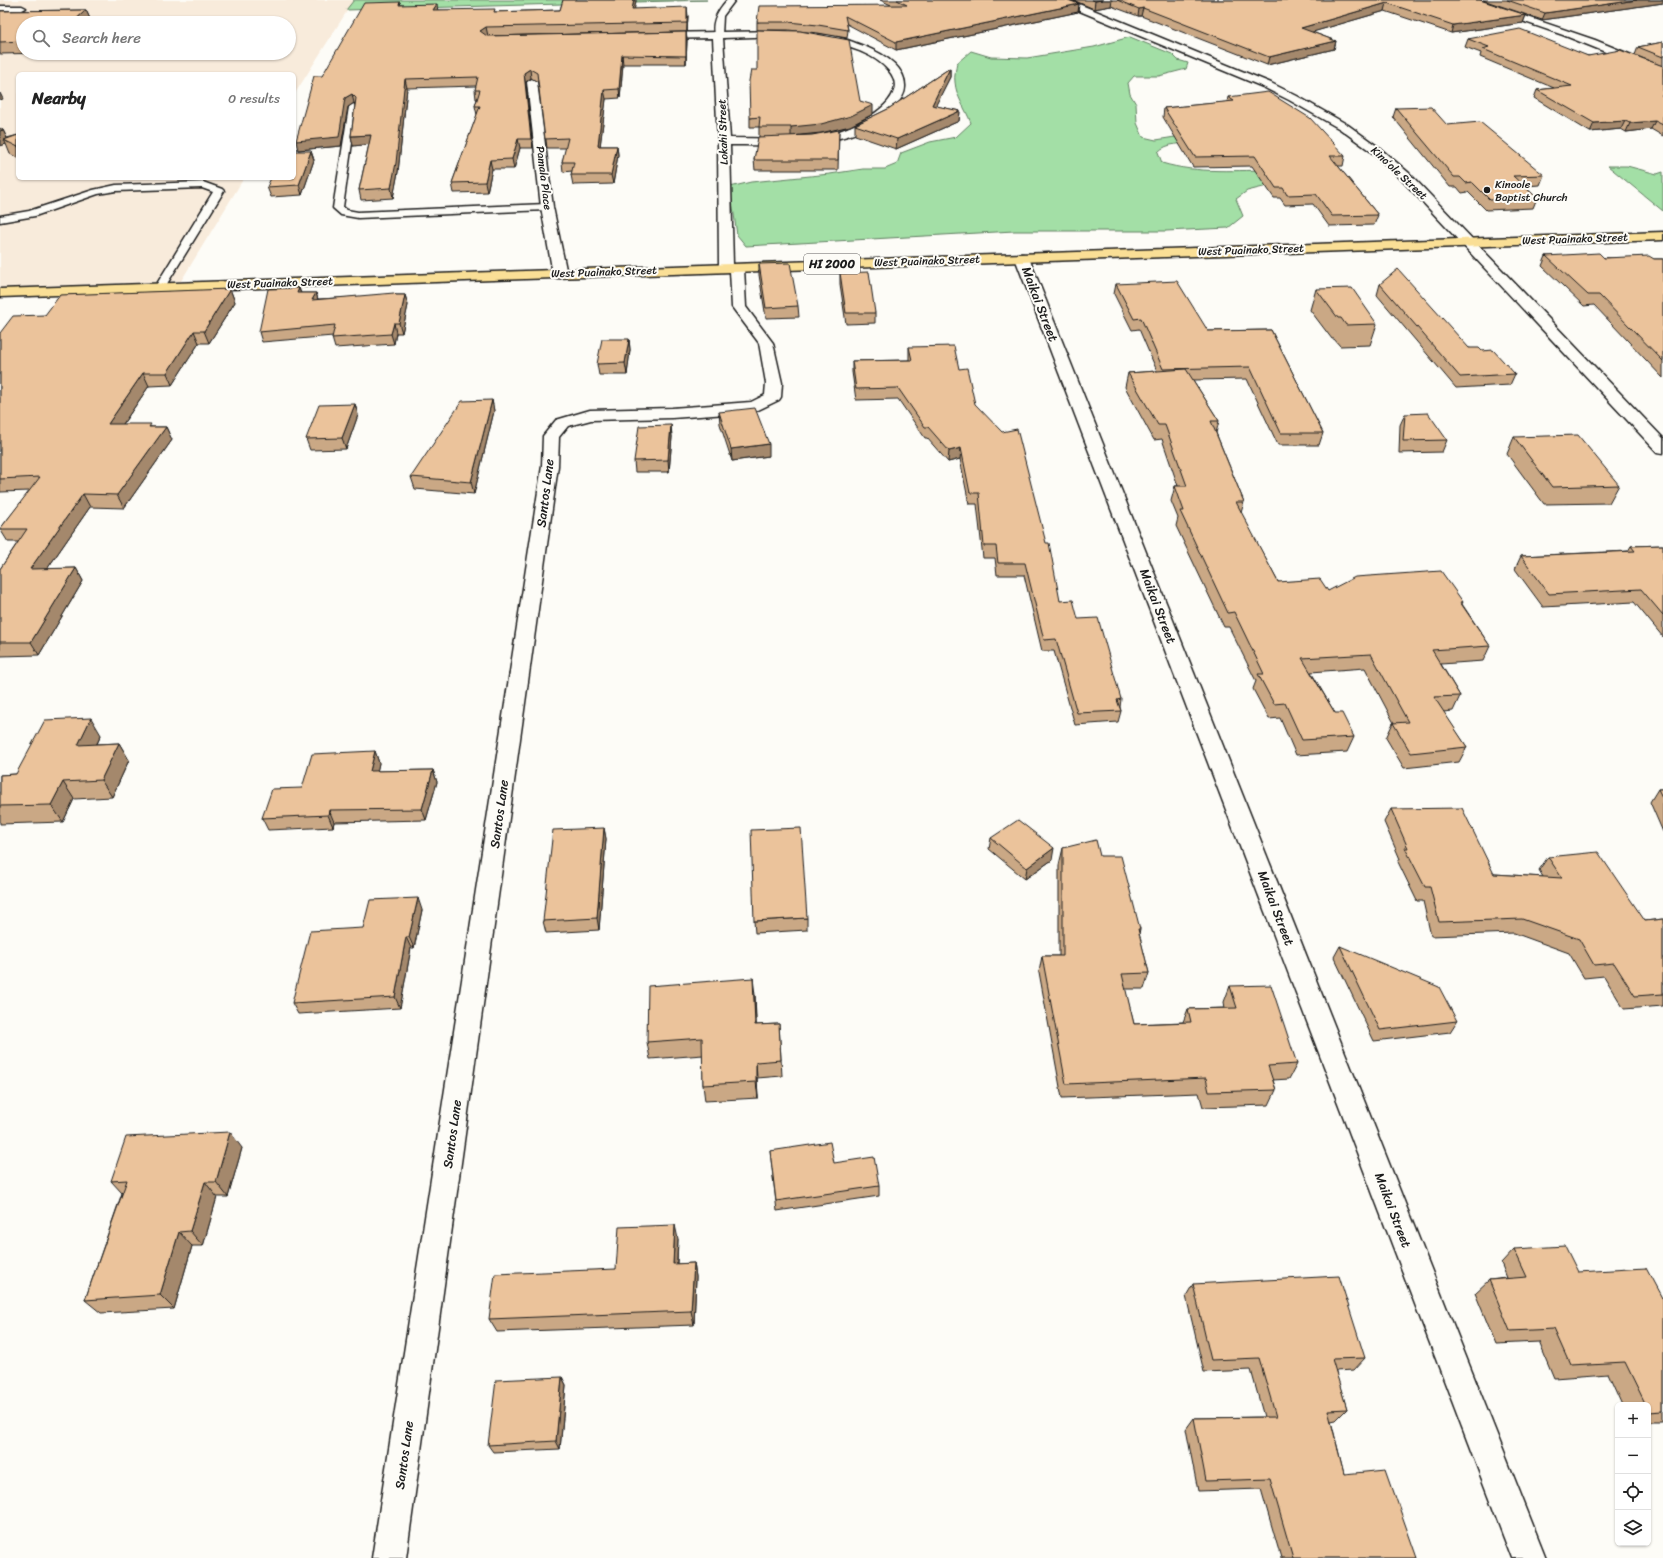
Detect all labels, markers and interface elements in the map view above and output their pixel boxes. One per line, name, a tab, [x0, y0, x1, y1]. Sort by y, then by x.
search box	[16, 16, 296, 60]
text: Search here	[62, 25, 141, 51]
icon: search	[30, 27, 52, 49]
text: Nearby	[32, 83, 86, 113]
text: 0 results	[228, 87, 280, 110]
street label: Lokahi Street	[712, 99, 734, 165]
street label: Kinoʻole Street	[1366, 141, 1432, 205]
street label: Pamala Place	[531, 145, 557, 211]
place label: Kinoole Baptist Church	[1495, 175, 1568, 207]
marker: Kinoole Baptist Church	[1482, 185, 1492, 195]
street label: West Puainako Street	[1522, 228, 1628, 250]
street label: West Puainako Street	[1198, 239, 1304, 261]
street label: West Puainako Street	[874, 250, 980, 272]
road number: HI 2000	[804, 254, 860, 274]
street label: West Puainako Street	[551, 261, 657, 283]
street label: Maikai Street	[1015, 263, 1065, 345]
street label: West Puainako Street	[227, 272, 333, 294]
street label: Santos Lane	[529, 457, 561, 529]
street label: Maikai Street	[1133, 565, 1183, 647]
street label: Santos Lane	[483, 778, 515, 850]
street label: Maikai Street	[1251, 867, 1301, 949]
street label: Santos Lane	[436, 1098, 468, 1170]
street label: Maikai Street	[1368, 1169, 1418, 1251]
map controls	[1615, 1402, 1651, 1546]
button: +	[1615, 1402, 1651, 1438]
street label: Santos Lane	[388, 1419, 420, 1491]
button: −	[1615, 1438, 1651, 1474]
button: locate	[1615, 1474, 1651, 1510]
button: layers	[1615, 1510, 1651, 1546]

